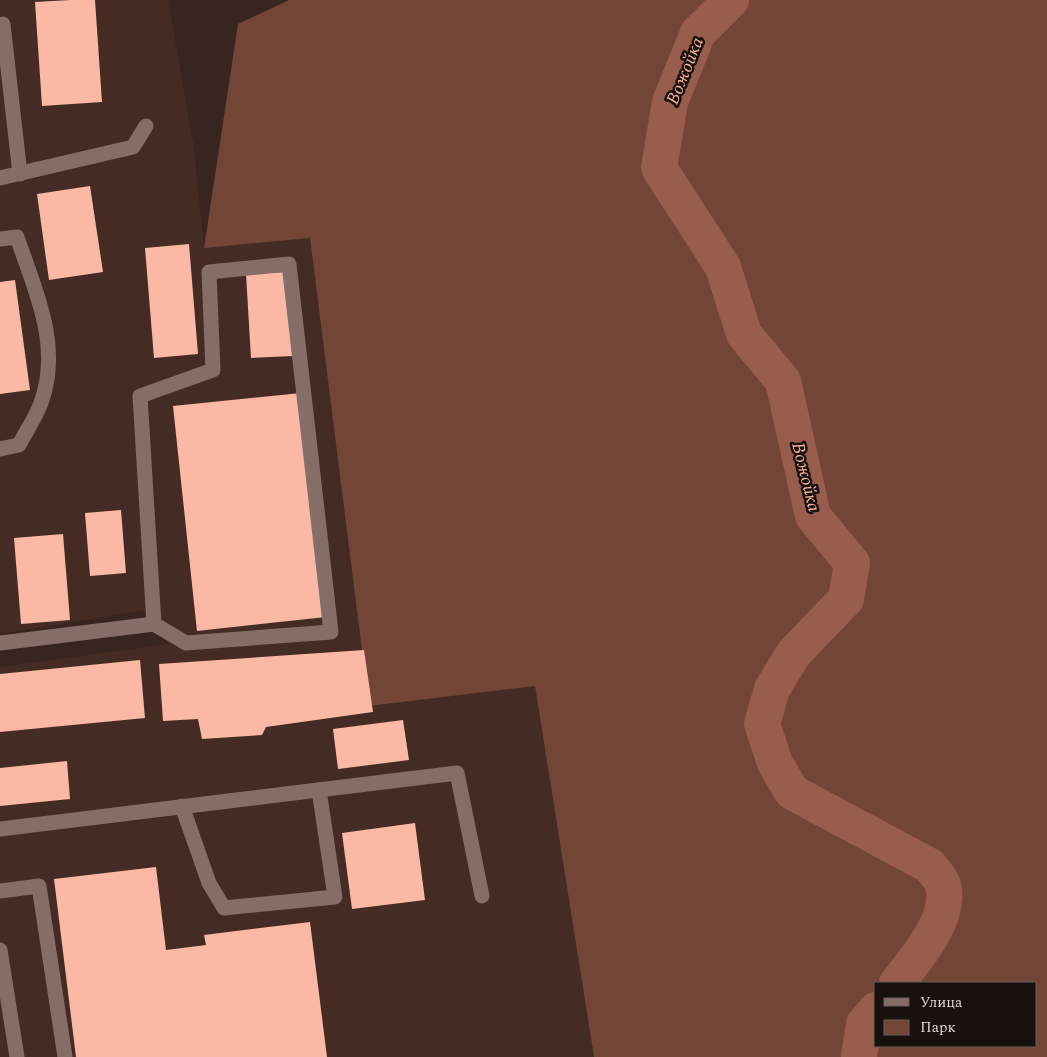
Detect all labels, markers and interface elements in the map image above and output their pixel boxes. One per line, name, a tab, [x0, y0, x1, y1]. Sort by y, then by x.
water label: Вожойка	[659, 33, 711, 109]
water label: Вожойка	[784, 439, 828, 515]
legend	[874, 982, 1037, 1047]
text: Улица	[920, 991, 963, 1014]
text: Парк	[920, 1016, 956, 1039]

